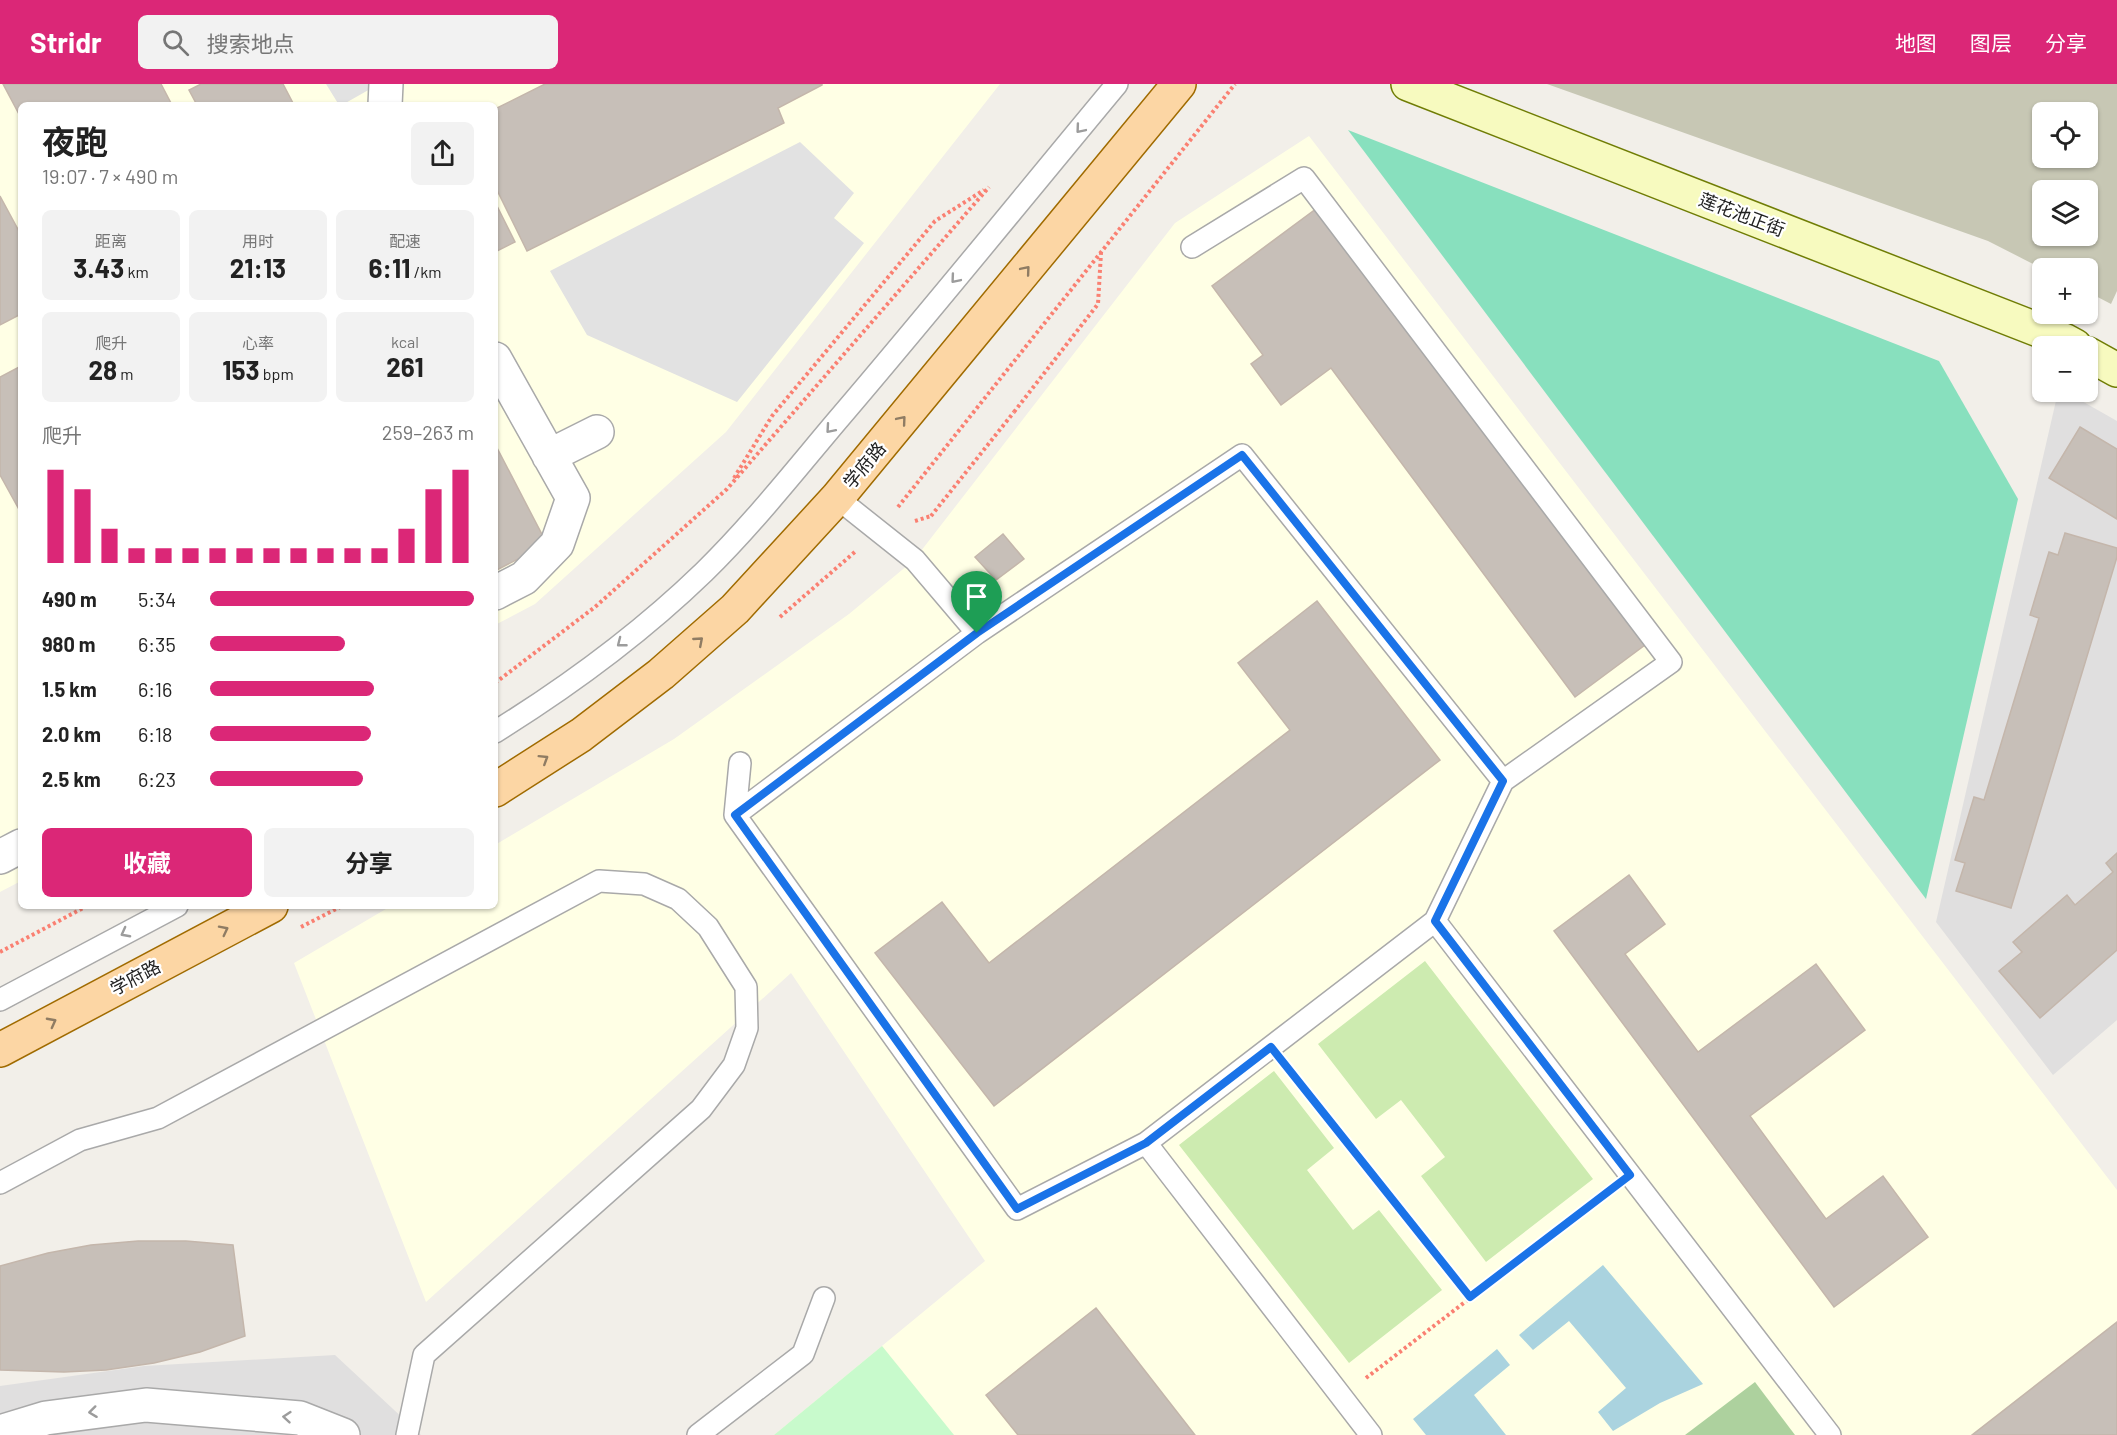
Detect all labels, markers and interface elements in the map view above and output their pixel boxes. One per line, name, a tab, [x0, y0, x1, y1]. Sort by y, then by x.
search box	[138, 15, 558, 69]
text: Stridr	[30, 25, 102, 59]
icon: search	[159, 26, 192, 59]
text: 搜索地点	[207, 30, 295, 56]
text: 地图	[1895, 30, 1937, 55]
text: 图层	[1970, 30, 2012, 55]
text: 分享	[2045, 30, 2087, 55]
map controls	[2032, 102, 2098, 402]
button: locate	[2032, 102, 2098, 168]
text: 夜跑	[42, 121, 108, 161]
button: share	[411, 122, 474, 185]
one-way arrow	[1076, 122, 1087, 133]
text: 19:07 · 7 × 490 m	[42, 164, 178, 188]
button: layers	[2032, 180, 2098, 246]
street label: 莲花池正街	[1696, 188, 1788, 240]
text: 距离	[95, 231, 127, 250]
text: 用时	[242, 231, 274, 250]
text: 配速	[389, 231, 421, 250]
text: 3.43	[73, 252, 124, 283]
text: 21:13	[230, 252, 286, 283]
text: 6:11	[369, 252, 411, 283]
button: +	[2032, 258, 2098, 324]
text: km	[124, 262, 149, 281]
text: /km	[411, 262, 441, 281]
one-way arrow	[1019, 265, 1030, 276]
one-way arrow	[952, 272, 963, 283]
text: kcal	[391, 332, 419, 351]
text: 爬升	[95, 333, 127, 352]
text: 心率	[242, 333, 274, 352]
button: −	[2032, 336, 2098, 402]
text: 261	[386, 351, 424, 382]
text: 28	[88, 354, 117, 385]
text: 153	[222, 354, 260, 385]
text: m	[117, 364, 134, 383]
text: bpm	[260, 364, 294, 383]
one-way arrow	[894, 416, 905, 427]
text: 259–263 m	[382, 420, 474, 444]
one-way arrow	[826, 422, 837, 433]
text: 爬升	[42, 423, 82, 447]
street label: 学府路	[838, 437, 890, 493]
pin	[951, 571, 1002, 633]
icon: arrive	[960, 580, 993, 613]
text: 490 m	[42, 587, 97, 611]
text: 5:34	[138, 587, 176, 611]
text: 980 m	[42, 632, 96, 656]
text: 6:35	[138, 632, 176, 656]
one-way arrow	[617, 635, 628, 646]
one-way arrow	[692, 637, 703, 648]
text: 1.5 km	[42, 677, 97, 701]
text: 6:16	[138, 677, 172, 701]
text: 2.0 km	[42, 722, 101, 746]
text: 6:18	[138, 722, 173, 746]
one-way arrow	[538, 755, 549, 766]
text: 2.5 km	[42, 767, 101, 791]
text: 6:23	[138, 767, 176, 791]
button: 收藏	[42, 828, 252, 897]
button: 分享	[264, 828, 474, 897]
one-way arrow	[121, 926, 132, 938]
one-way arrow	[217, 926, 228, 937]
street label: 学府路	[106, 955, 164, 999]
one-way arrow	[45, 1018, 56, 1029]
one-way arrow	[89, 1405, 98, 1418]
one-way arrow	[283, 1411, 292, 1424]

